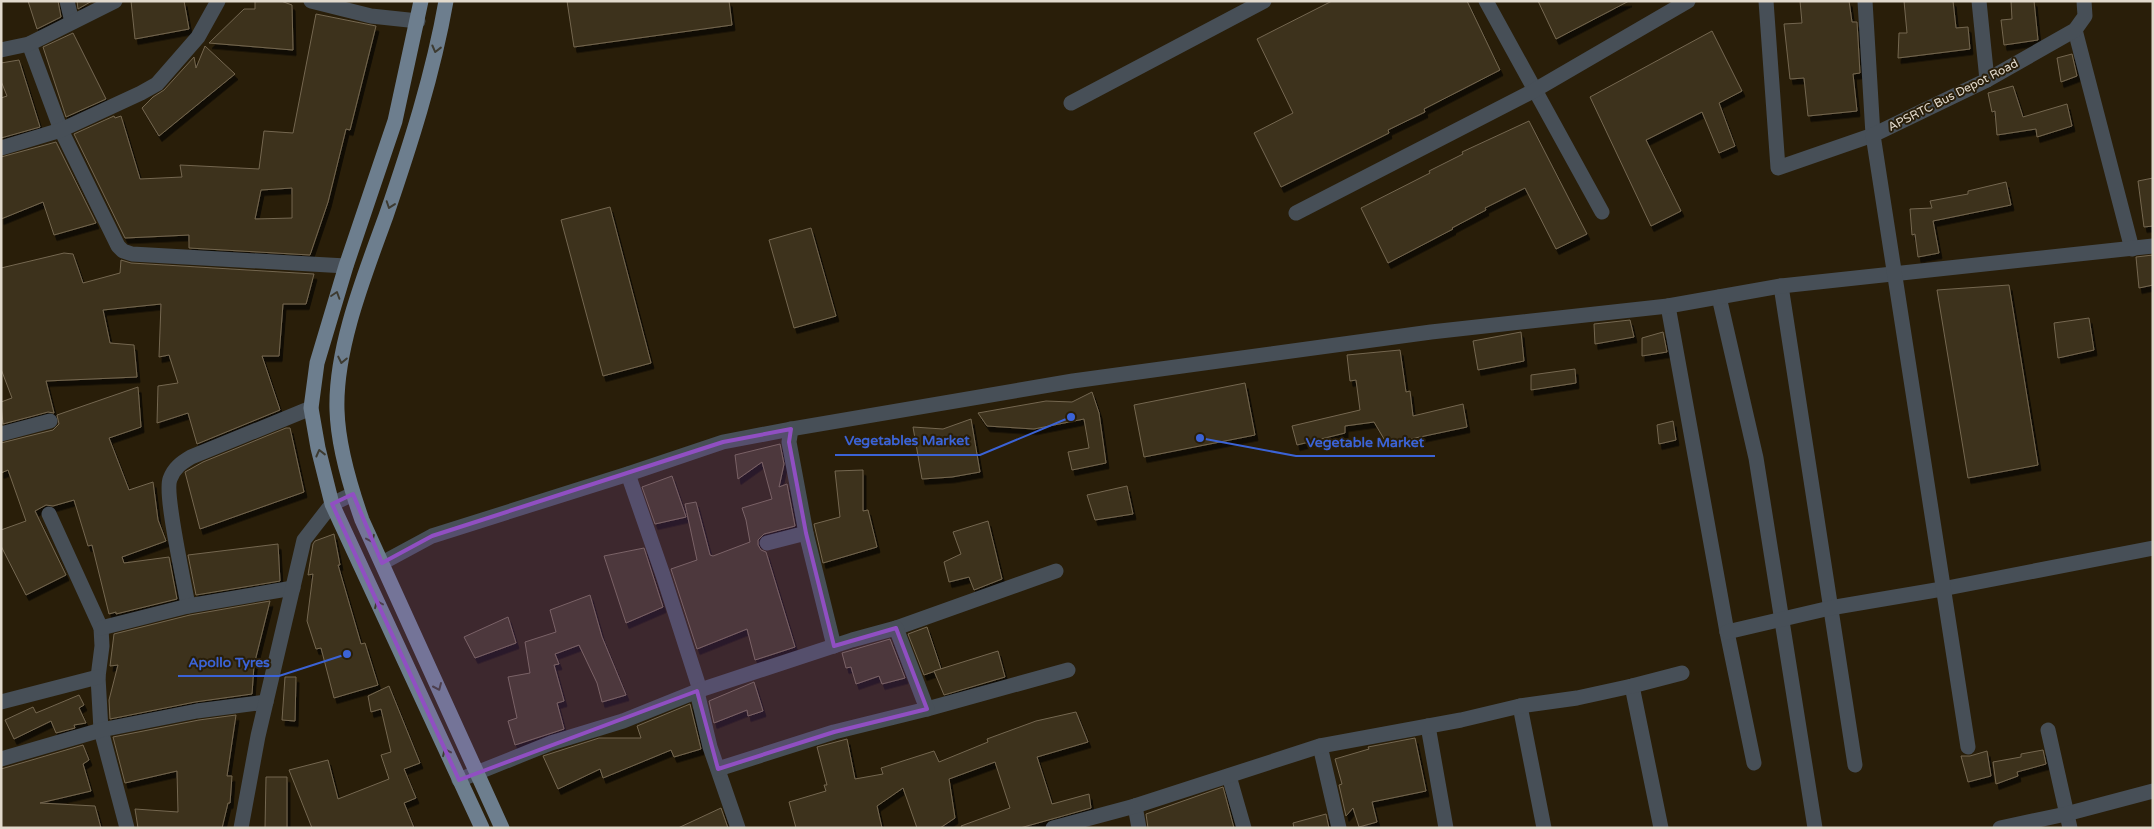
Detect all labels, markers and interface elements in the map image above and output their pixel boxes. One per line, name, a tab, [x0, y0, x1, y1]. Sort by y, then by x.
one-way arrow	[431, 44, 441, 52]
street label: APSRTC Bus Depot Road	[1886, 56, 2020, 134]
one-way arrow	[385, 200, 395, 208]
one-way arrow	[331, 291, 341, 300]
one-way arrow	[337, 355, 348, 364]
callout: Vegetables Market	[835, 426, 980, 455]
callout: Vegetable Market	[1296, 427, 1435, 456]
text: Vegetables Market	[845, 432, 970, 449]
text: Vegetable Market	[1306, 434, 1425, 451]
one-way arrow	[315, 449, 326, 458]
one-way arrow	[365, 534, 375, 543]
one-way arrow	[374, 600, 385, 609]
callout: Apollo Tyres	[178, 647, 279, 676]
text: Apollo Tyres	[188, 654, 270, 671]
one-way arrow	[431, 682, 442, 691]
one-way arrow	[441, 748, 452, 757]

